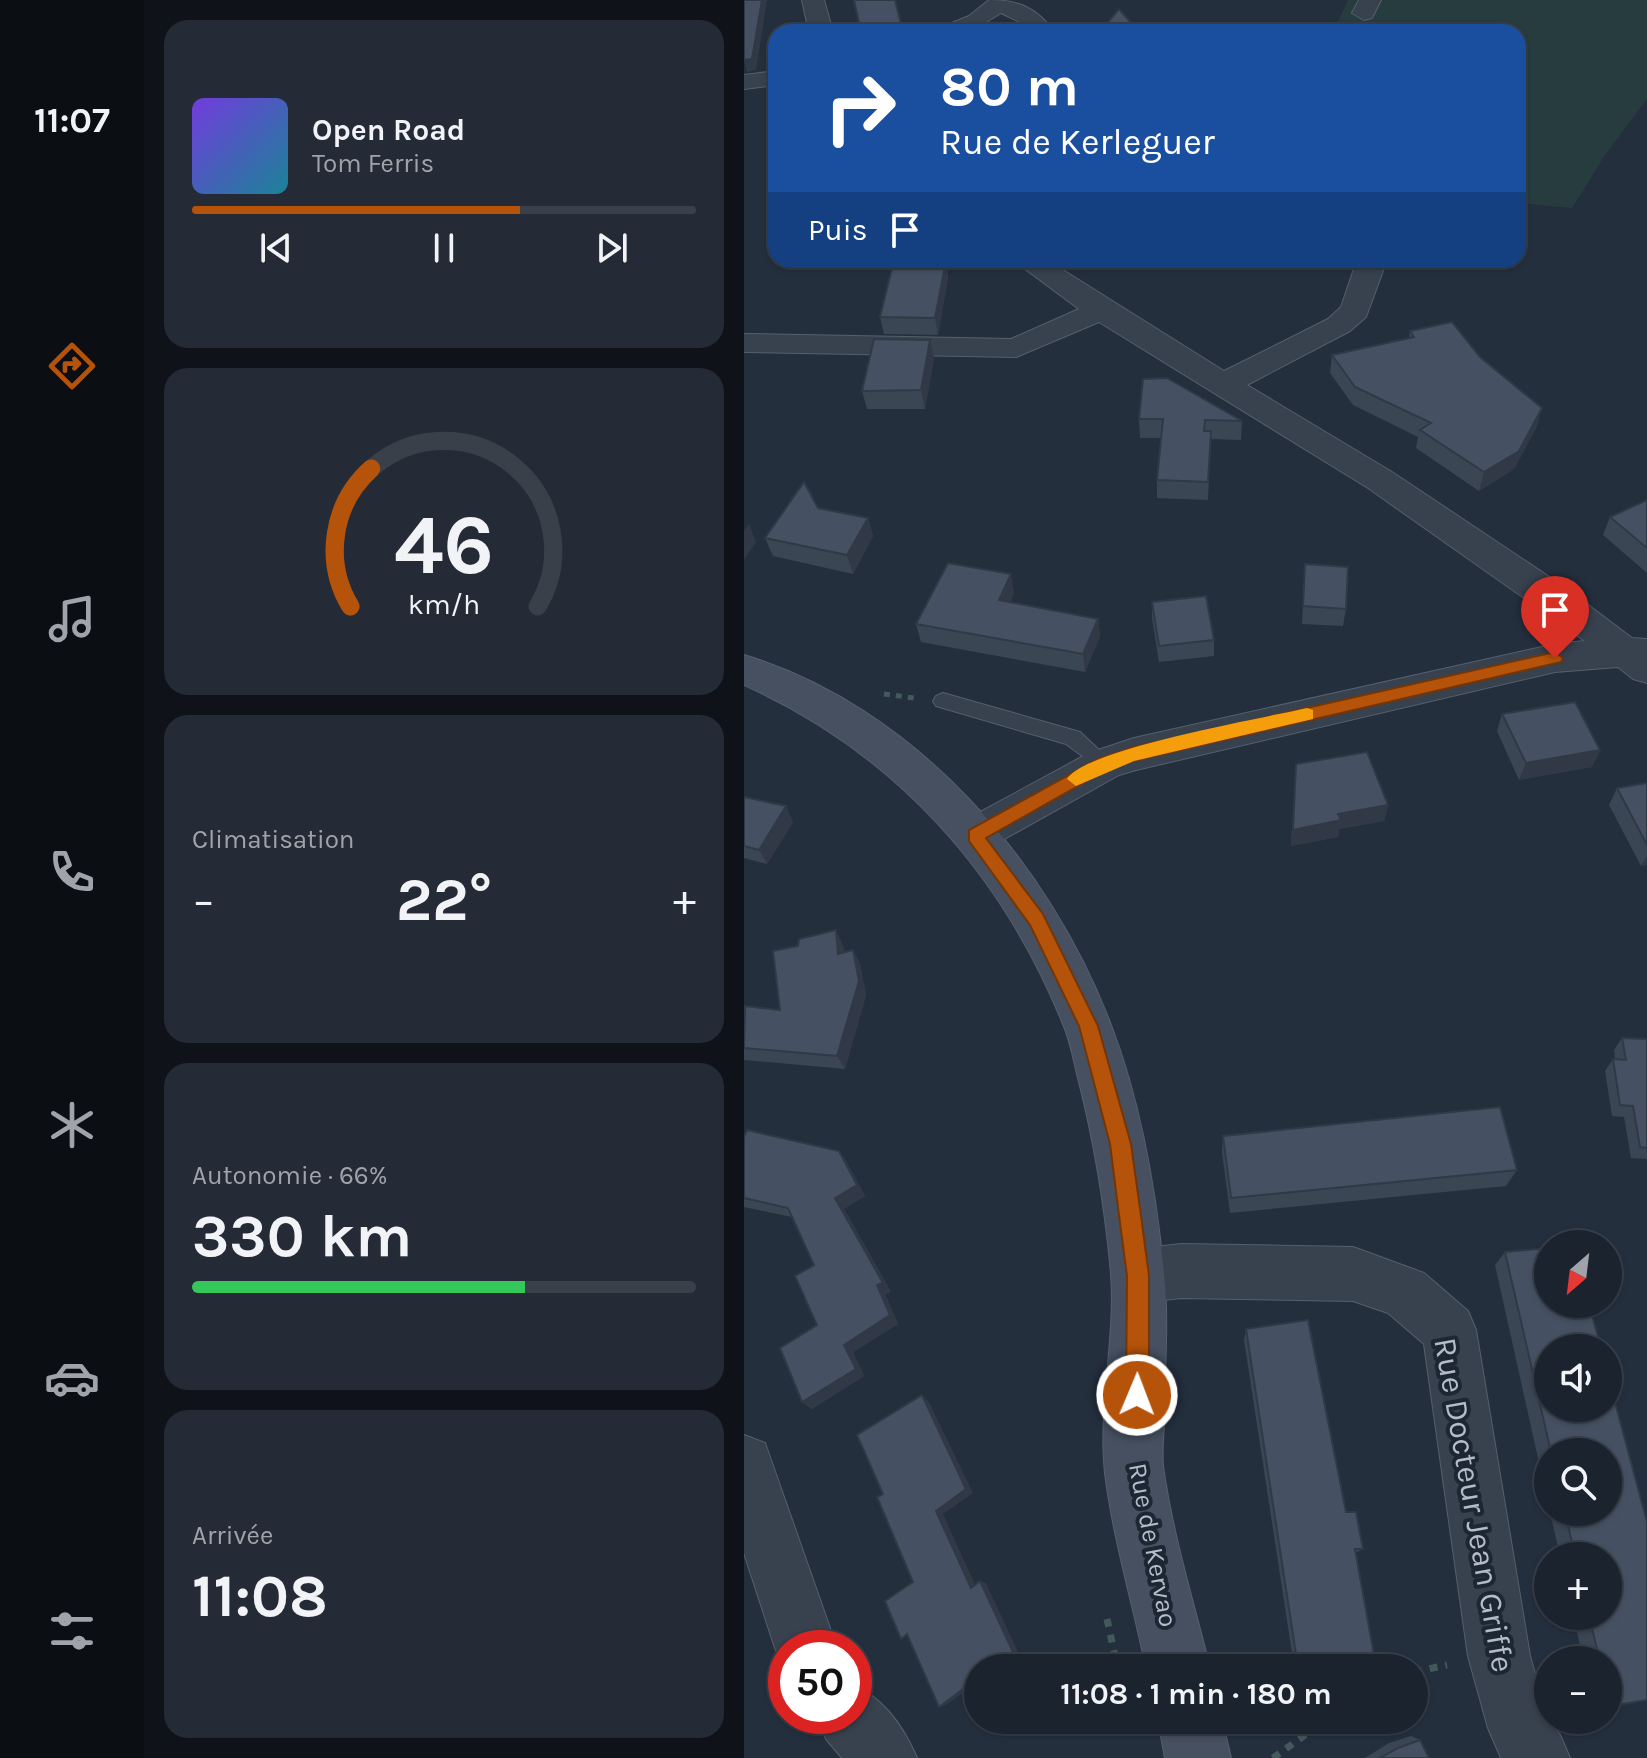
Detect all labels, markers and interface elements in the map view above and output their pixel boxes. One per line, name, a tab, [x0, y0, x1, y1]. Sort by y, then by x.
text: 80 m	[940, 54, 1079, 119]
icon: right	[808, 56, 912, 160]
text: 11:07	[34, 99, 110, 141]
text: Open Road	[312, 112, 465, 148]
text: Rue de Kerleguer	[940, 121, 1215, 163]
text: Tom Ferris	[312, 148, 434, 179]
icon: arrive	[883, 208, 927, 252]
text: Puis	[808, 212, 867, 248]
icon: previous	[254, 226, 298, 270]
icon: pause	[422, 226, 466, 270]
icon: next	[590, 226, 634, 270]
icon: directions	[44, 338, 100, 394]
text: 46	[394, 497, 494, 594]
pin	[1521, 576, 1589, 658]
icon: arrive	[1533, 588, 1577, 632]
text: km/h	[408, 589, 480, 622]
icon: music	[44, 591, 100, 647]
text: Climatisation	[192, 824, 355, 855]
icon: phone	[44, 844, 100, 900]
text: 22°	[396, 865, 492, 935]
text: −	[192, 875, 215, 926]
text: +	[673, 875, 696, 926]
icon: climate	[44, 1097, 100, 1153]
text: Autonomie · 66%	[192, 1160, 388, 1191]
text: 330 km	[192, 1201, 412, 1271]
north arrow	[1534, 1230, 1622, 1318]
map controls	[1534, 1230, 1622, 1734]
button: sound	[1534, 1334, 1622, 1422]
street label: Rue Docteur Jean Griffe	[1426, 1335, 1522, 1675]
icon: car	[44, 1350, 100, 1406]
position arrow	[1095, 1353, 1179, 1437]
button: search	[1534, 1438, 1622, 1526]
street label: Rue de Kervao	[1122, 1460, 1184, 1630]
text: Arrivée	[192, 1520, 273, 1551]
button: +	[1534, 1542, 1622, 1630]
text: 11:08	[192, 1561, 328, 1631]
icon: filters	[44, 1603, 100, 1659]
speed limit sign: 50	[768, 1630, 872, 1734]
button: −	[1534, 1646, 1622, 1734]
text: 11:08 · 1 min · 180 m	[1060, 1676, 1332, 1712]

